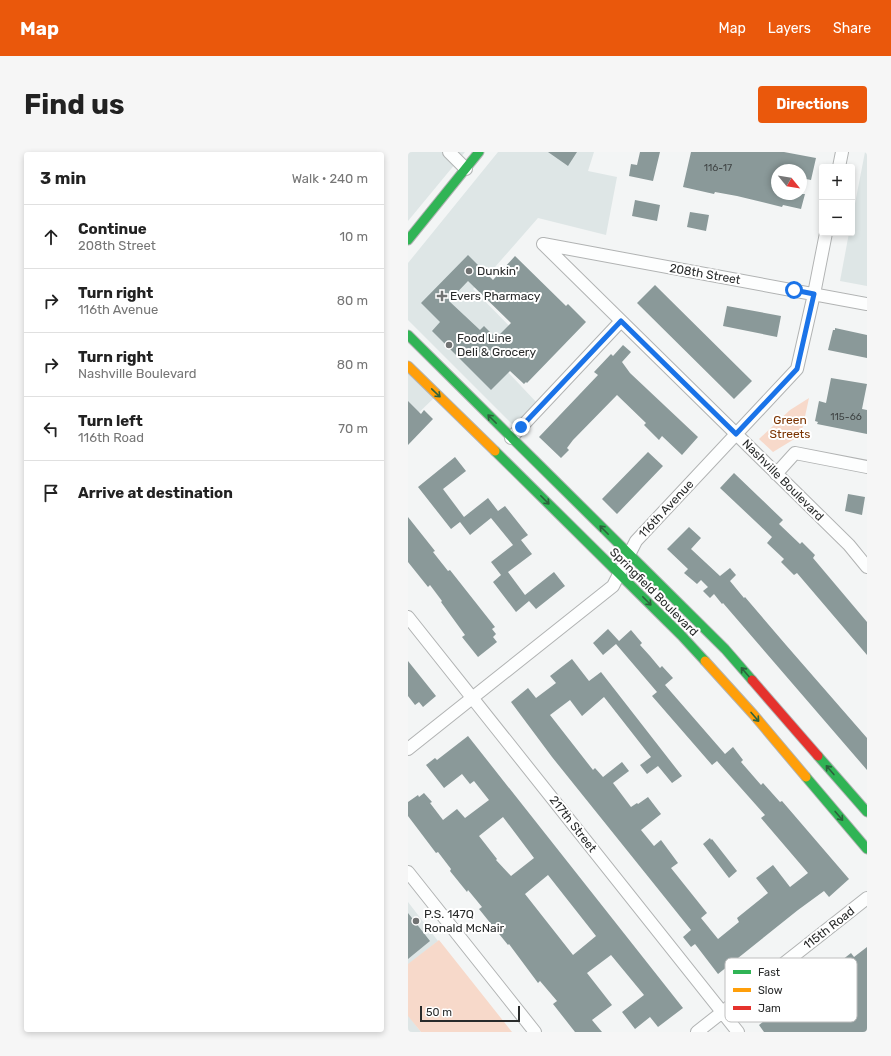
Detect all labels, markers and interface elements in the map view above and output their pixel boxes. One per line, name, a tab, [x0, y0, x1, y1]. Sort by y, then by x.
text: Map	[20, 17, 59, 40]
text: Map	[719, 20, 746, 37]
text: Layers	[768, 20, 811, 37]
text: Share	[833, 20, 871, 37]
button: Directions	[758, 86, 867, 123]
text: Find us	[24, 88, 124, 121]
house number: 116-17	[704, 162, 732, 174]
north arrow	[771, 164, 807, 200]
map controls	[819, 164, 855, 236]
button: +	[819, 164, 855, 200]
text: 3 min	[40, 168, 86, 188]
text: Walk · 240 m	[292, 171, 368, 186]
button: −	[819, 200, 855, 236]
text: Continue	[78, 220, 147, 238]
icon: ahead	[40, 226, 62, 248]
text: 10 m	[339, 229, 368, 244]
text: 208th Street	[78, 238, 156, 253]
street label: 208th Street	[668, 261, 742, 287]
place label: Dunkin'	[477, 264, 518, 278]
marker: Dunkin'	[464, 266, 474, 276]
route start	[785, 281, 803, 299]
text: Turn right	[78, 284, 153, 302]
place label: Evers Pharmacy	[450, 289, 541, 303]
icon: right	[40, 290, 62, 312]
marker: Evers Pharmacy	[437, 291, 447, 301]
text: 80 m	[337, 293, 368, 308]
text: 116th Avenue	[78, 302, 158, 317]
place label: Food Line Deli & Grocery	[457, 331, 536, 359]
marker: Food Line Deli & Grocery	[444, 340, 454, 350]
text: Turn right	[78, 348, 153, 366]
icon: right	[40, 354, 62, 376]
text: 80 m	[337, 357, 368, 372]
text: Nashville Boulevard	[78, 366, 197, 381]
one-way arrow	[431, 388, 441, 398]
house number: 115-66	[830, 411, 862, 423]
text: Turn left	[78, 412, 143, 430]
park label: Green Streets	[770, 413, 810, 441]
one-way arrow	[487, 414, 497, 424]
icon: left	[40, 418, 62, 440]
route end	[512, 418, 530, 436]
text: 70 m	[338, 421, 368, 436]
text: 116th Road	[78, 430, 144, 445]
street label: Nashville Boulevard	[739, 436, 827, 524]
street label: 116th Avenue	[636, 477, 697, 541]
icon: arrive	[40, 482, 62, 504]
text: Arrive at destination	[78, 484, 233, 502]
one-way arrow	[540, 495, 550, 505]
one-way arrow	[599, 525, 609, 535]
street label: Springfield Boulevard	[607, 545, 701, 639]
one-way arrow	[642, 597, 652, 606]
one-way arrow	[740, 667, 749, 677]
one-way arrow	[750, 712, 760, 722]
one-way arrow	[826, 765, 835, 775]
street label: 217th Street	[547, 793, 600, 855]
one-way arrow	[835, 810, 844, 821]
street label: 115th Road	[801, 904, 857, 952]
place label: P.S. 147Q Ronald McNair	[424, 907, 505, 935]
marker: P.S. 147Q Ronald McNair	[411, 916, 421, 926]
legend	[725, 958, 857, 1022]
text: Fast	[758, 966, 781, 979]
text: Slow	[758, 984, 783, 997]
text: Jam	[758, 1002, 781, 1015]
scale bar	[420, 1004, 520, 1023]
text: 50 m	[426, 1006, 452, 1019]

